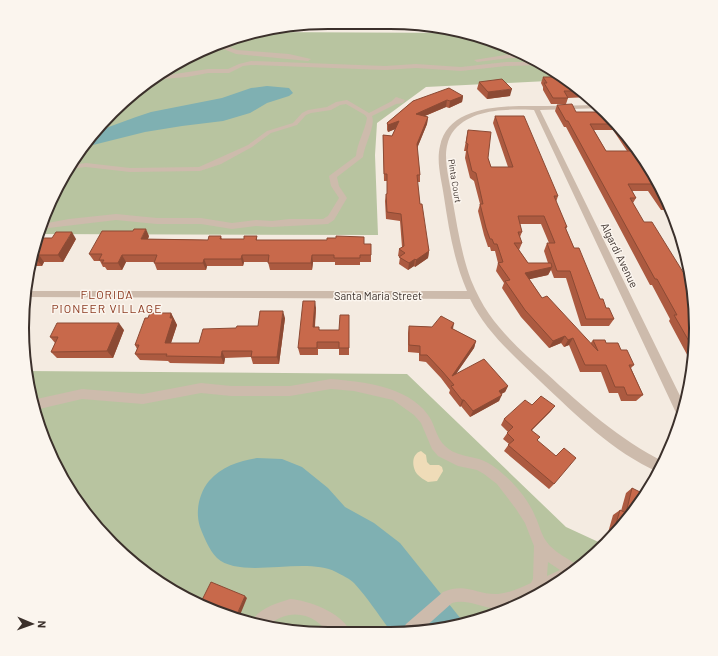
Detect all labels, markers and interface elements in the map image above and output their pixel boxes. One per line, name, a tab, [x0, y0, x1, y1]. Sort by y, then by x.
street label: Pinta Court	[446, 158, 464, 204]
street label: Algardi Avenue	[599, 220, 641, 290]
district label: FLORIDA PIONEER VILLAGE	[52, 287, 162, 315]
street label: Santa Maria Street	[334, 289, 422, 302]
north arrow	[12, 604, 52, 644]
text: N	[36, 620, 49, 628]

